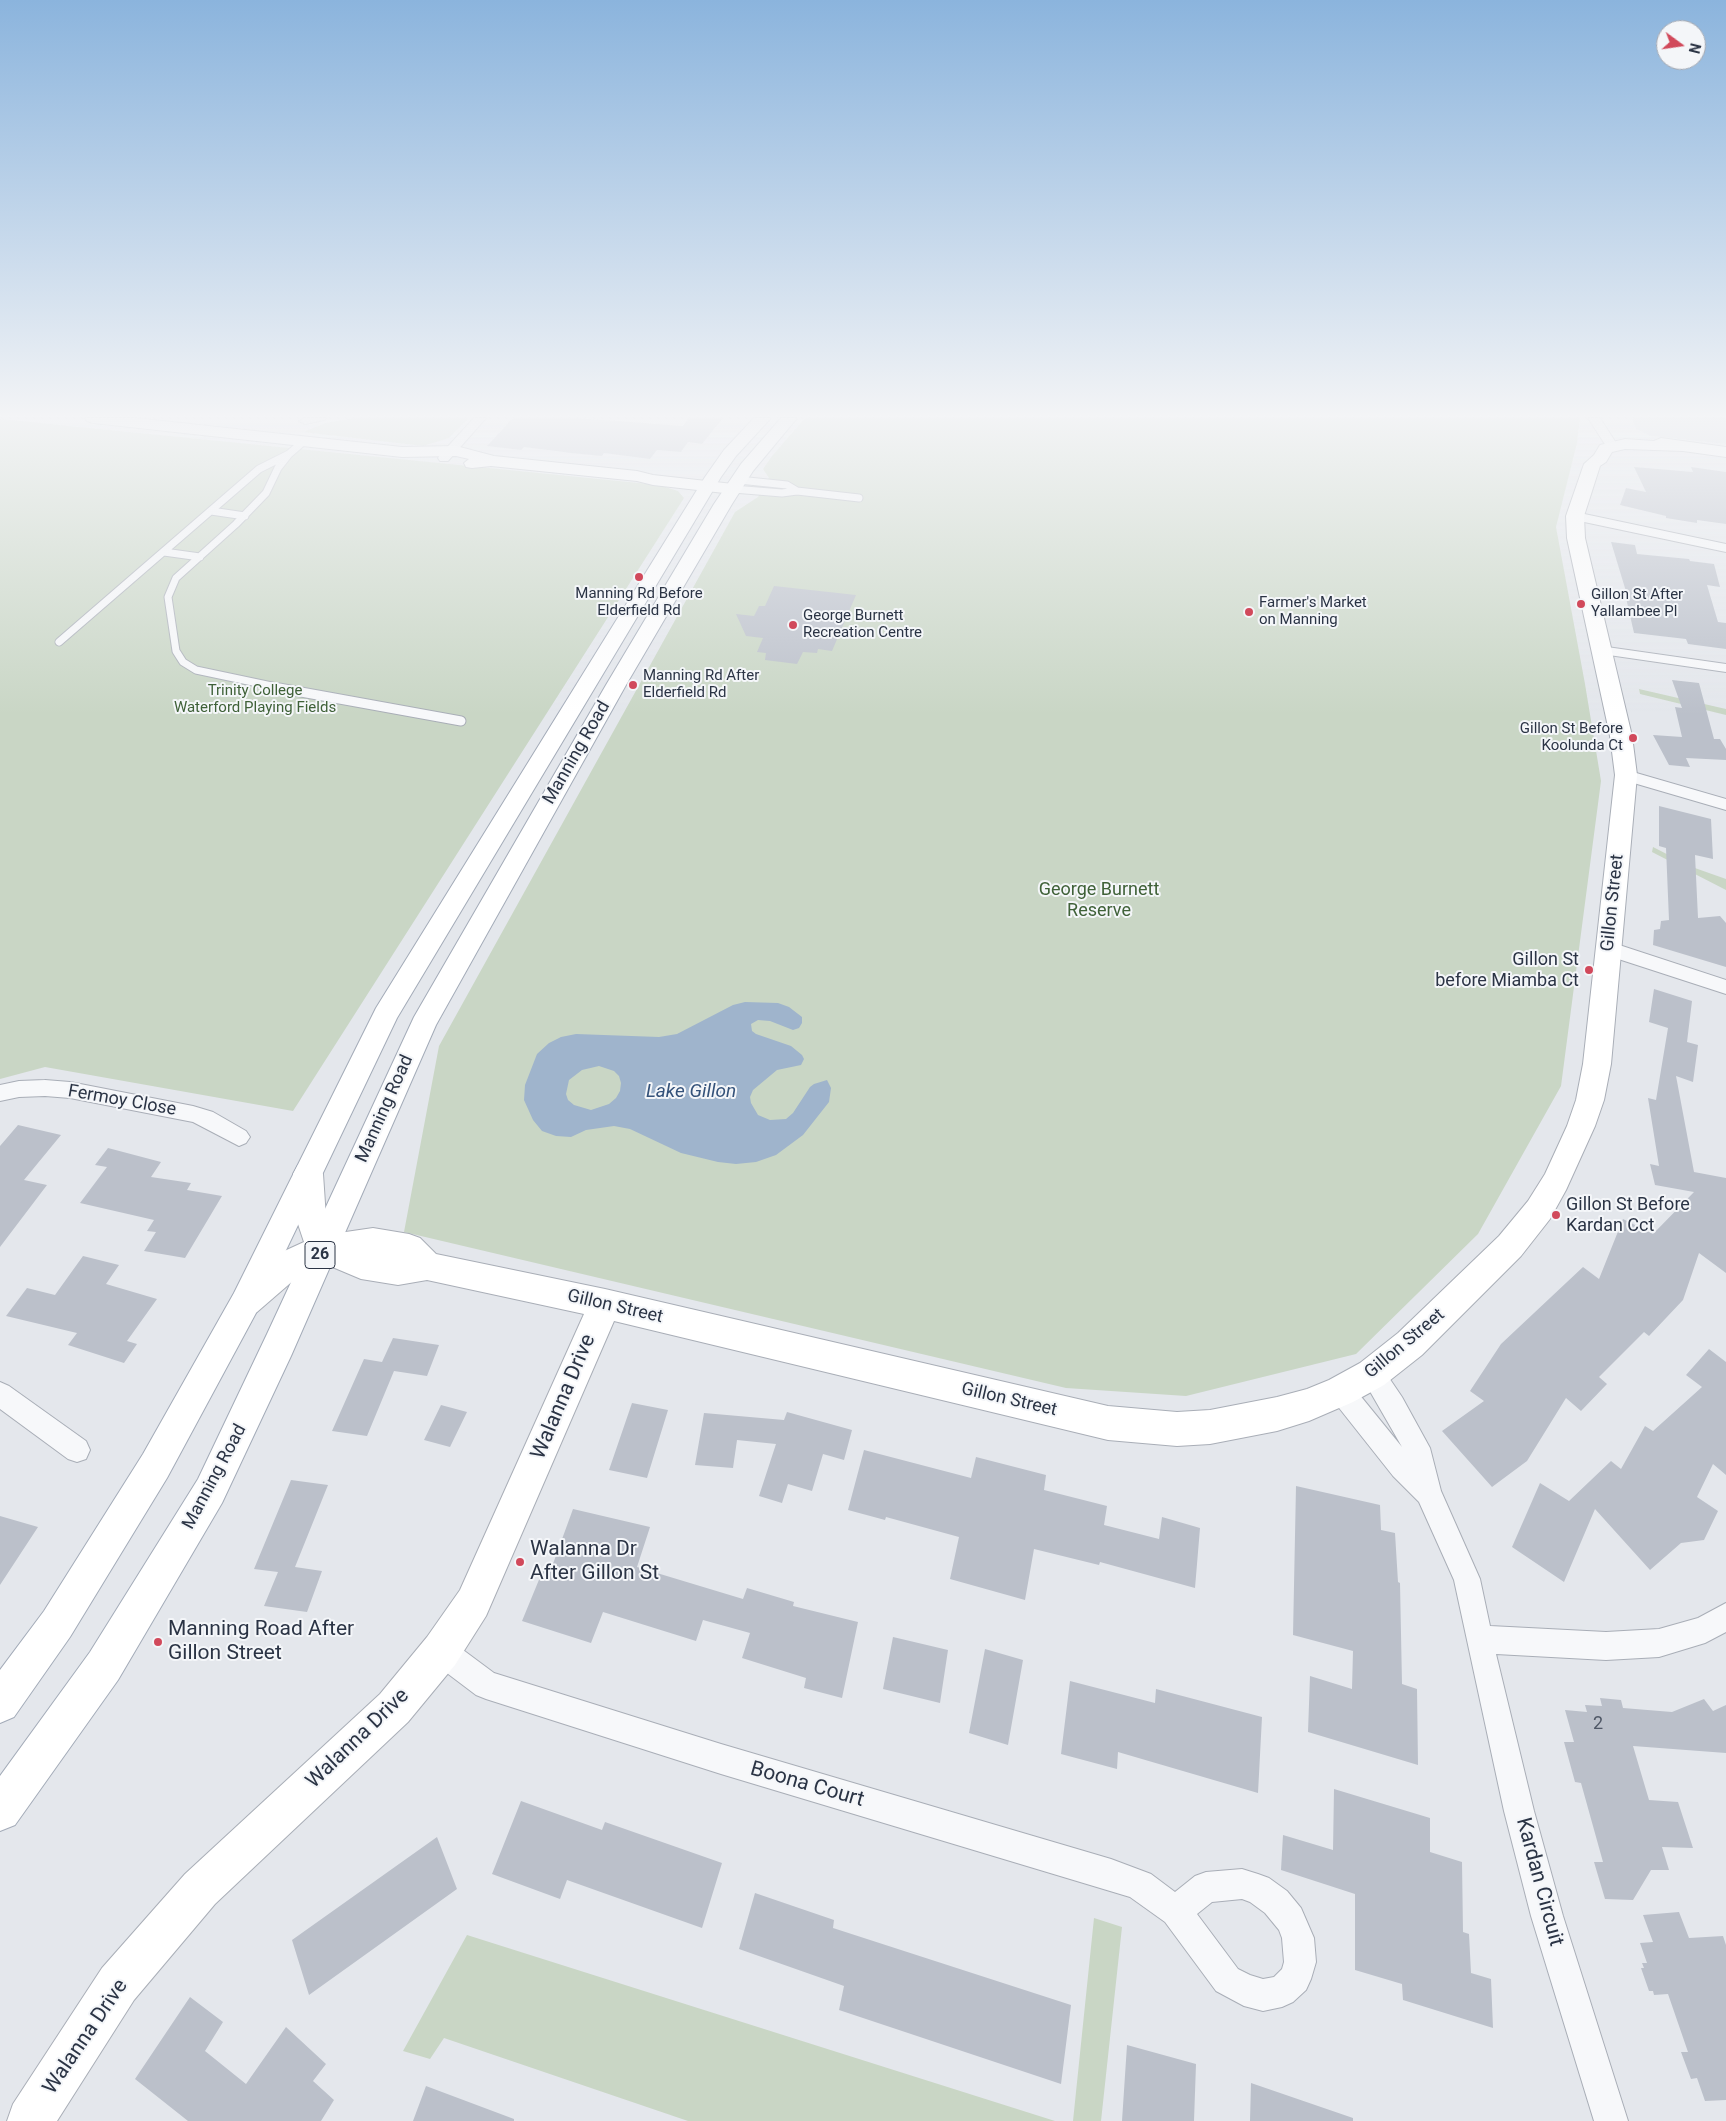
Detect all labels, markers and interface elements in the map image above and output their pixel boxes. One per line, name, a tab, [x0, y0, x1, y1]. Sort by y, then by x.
north arrow	[1656, 20, 1706, 70]
text: N	[1686, 42, 1704, 55]
marker: Manning Rd Before Elderfield Rd	[633, 571, 645, 583]
place label: Manning Rd Before Elderfield Rd	[575, 585, 703, 620]
place label: Gillon St After Yallambee Pl	[1591, 586, 1683, 621]
place label: Farmer's Market on Manning	[1259, 594, 1367, 629]
marker: Gillon St After Yallambee Pl	[1575, 598, 1587, 610]
marker: Farmer's Market on Manning	[1243, 606, 1255, 618]
place label: George Burnett Recreation Centre	[803, 607, 922, 642]
marker: George Burnett Recreation Centre	[787, 619, 799, 631]
place label: Manning Rd After Elderfield Rd	[643, 667, 759, 702]
marker: Manning Rd After Elderfield Rd	[627, 679, 639, 691]
park label: Trinity College Waterford Playing Fields	[174, 682, 336, 717]
street label: Manning Road	[539, 698, 615, 808]
place label: Gillon St Before Koolunda Ct	[1520, 720, 1623, 755]
marker: Gillon St Before Koolunda Ct	[1627, 732, 1639, 744]
street label: Gillon Street	[1597, 853, 1629, 953]
park label: George Burnett Reserve	[1039, 879, 1159, 922]
place label: Gillon St before Miamba Ct	[1435, 949, 1579, 992]
marker: Gillon St before Miamba Ct	[1583, 964, 1595, 976]
street label: Manning Road	[352, 1052, 418, 1166]
street label: Fermoy Close	[66, 1081, 178, 1121]
water label: Lake Gillon	[646, 1081, 736, 1103]
place label: Gillon St Before Kardan Cct	[1566, 1194, 1690, 1236]
marker: Gillon St Before Kardan Cct	[1550, 1209, 1562, 1221]
road number: 26	[305, 1242, 335, 1268]
street label: Gillon Street	[565, 1286, 665, 1328]
street label: Gillon Street	[1361, 1304, 1449, 1384]
street label: Walanna Drive	[526, 1331, 602, 1463]
street label: Gillon Street	[959, 1379, 1059, 1421]
street label: Manning Road	[178, 1421, 252, 1533]
place label: Walanna Dr After Gillon St	[530, 1537, 659, 1587]
marker: Walanna Dr After Gillon St	[514, 1556, 526, 1568]
place label: Manning Road After Gillon Street	[168, 1617, 354, 1667]
marker: Manning Road After Gillon Street	[152, 1636, 164, 1648]
street label: Walanna Drive	[301, 1684, 415, 1794]
house number: 2	[1593, 1713, 1603, 1735]
street label: Boona Court	[747, 1757, 867, 1813]
street label: Kardan Circuit	[1510, 1815, 1568, 1949]
street label: Walanna Drive	[38, 1975, 134, 2099]

